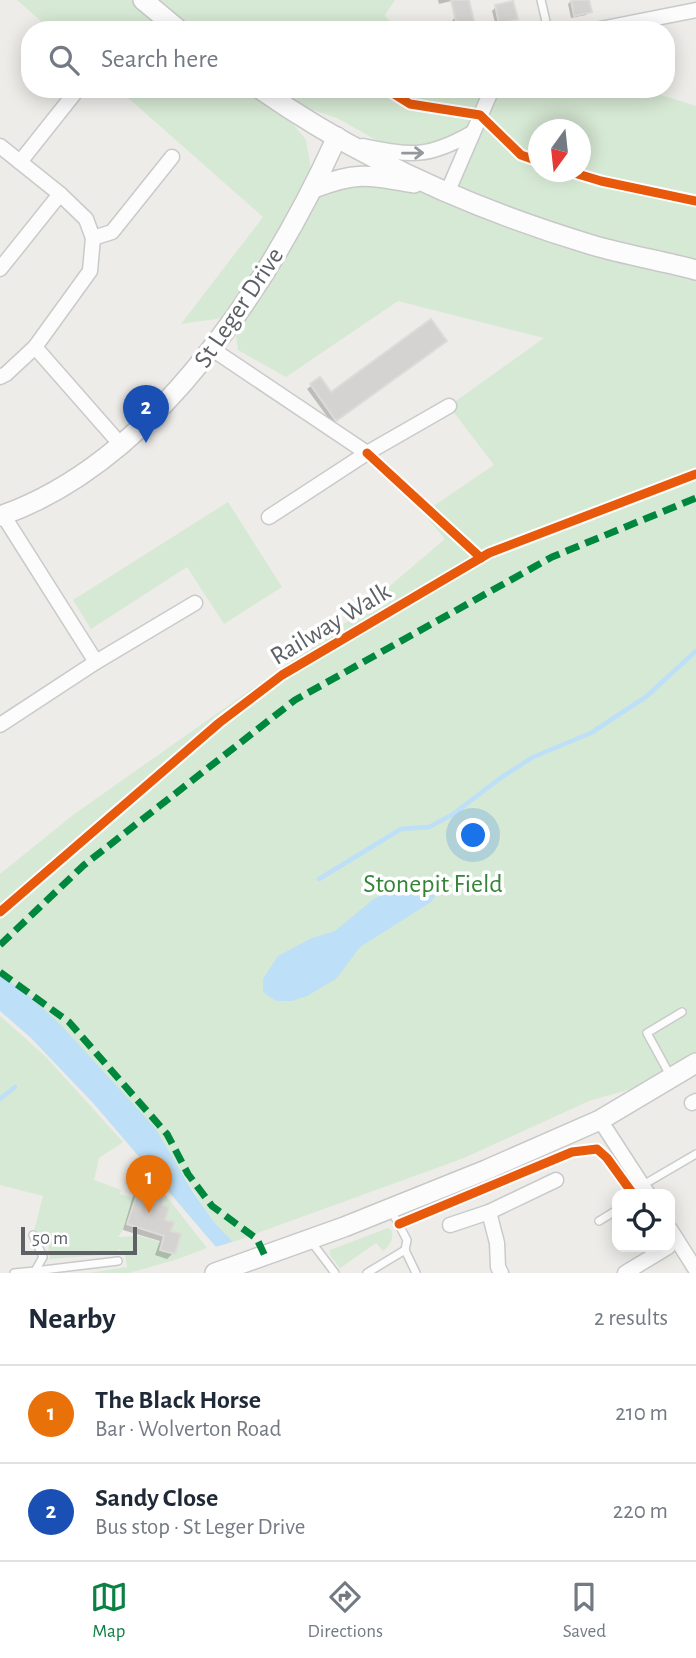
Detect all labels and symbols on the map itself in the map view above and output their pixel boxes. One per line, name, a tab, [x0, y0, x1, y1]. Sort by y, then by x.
north arrow	[528, 119, 591, 182]
one-way arrow	[402, 146, 425, 159]
street label: St Leger Drive	[189, 243, 288, 372]
pin: 2	[123, 385, 169, 443]
street label: Railway Walk	[266, 578, 395, 670]
your location	[456, 818, 490, 852]
park label: Stonepit Field	[363, 871, 503, 897]
pin: 1	[126, 1155, 172, 1213]
scale bar	[21, 1224, 136, 1256]

